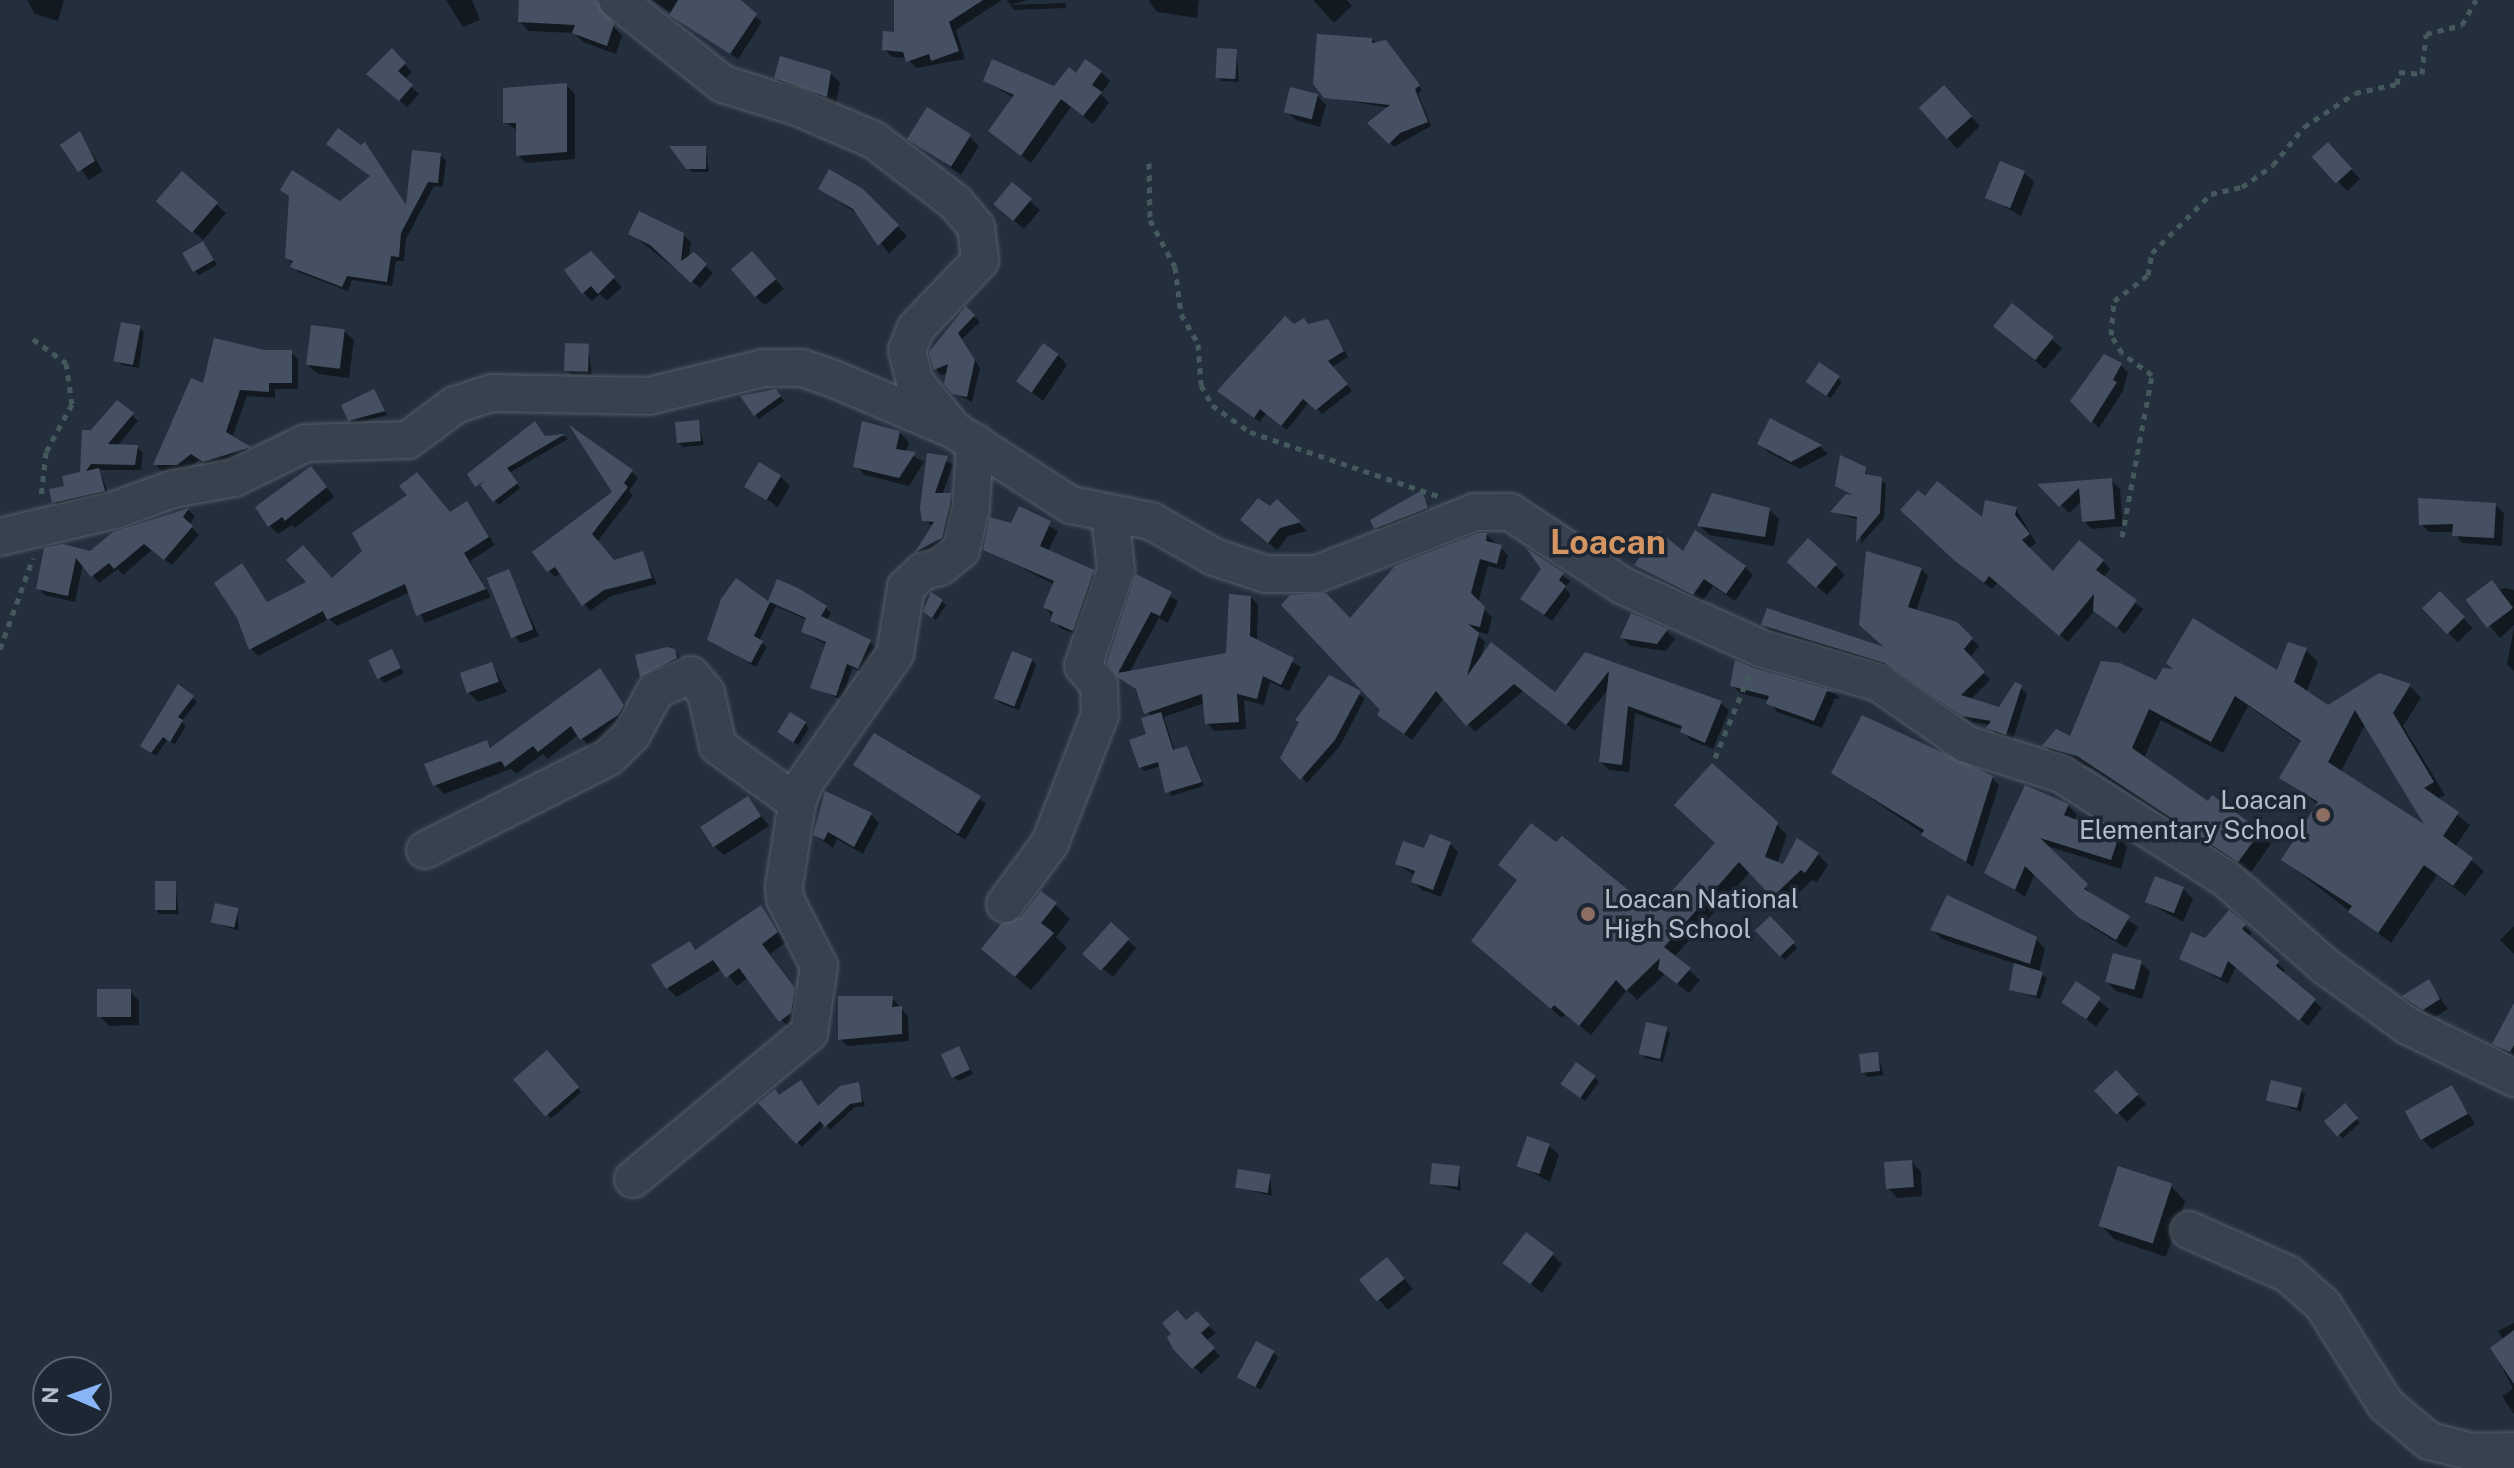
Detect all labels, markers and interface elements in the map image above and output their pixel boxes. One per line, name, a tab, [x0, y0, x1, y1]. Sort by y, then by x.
district label: Loacan	[1550, 523, 1666, 563]
place label: Loacan Elementary School	[2079, 784, 2307, 846]
marker: Loacan Elementary School	[2314, 806, 2332, 824]
place label: Loacan National High School	[1604, 883, 1799, 944]
marker: Loacan National High School	[1579, 905, 1597, 923]
north arrow	[32, 1356, 112, 1436]
text: N	[37, 1386, 63, 1404]

